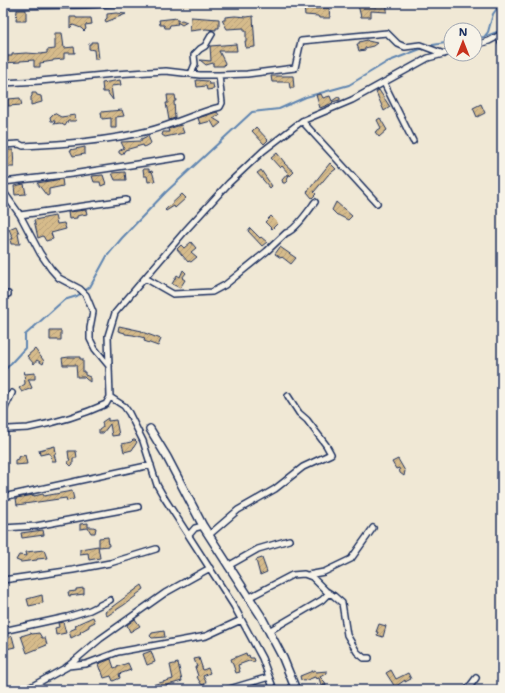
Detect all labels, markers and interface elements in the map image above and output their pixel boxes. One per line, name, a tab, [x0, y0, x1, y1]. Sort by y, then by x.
north arrow	[443, 22, 483, 62]
text: N	[459, 25, 468, 40]

